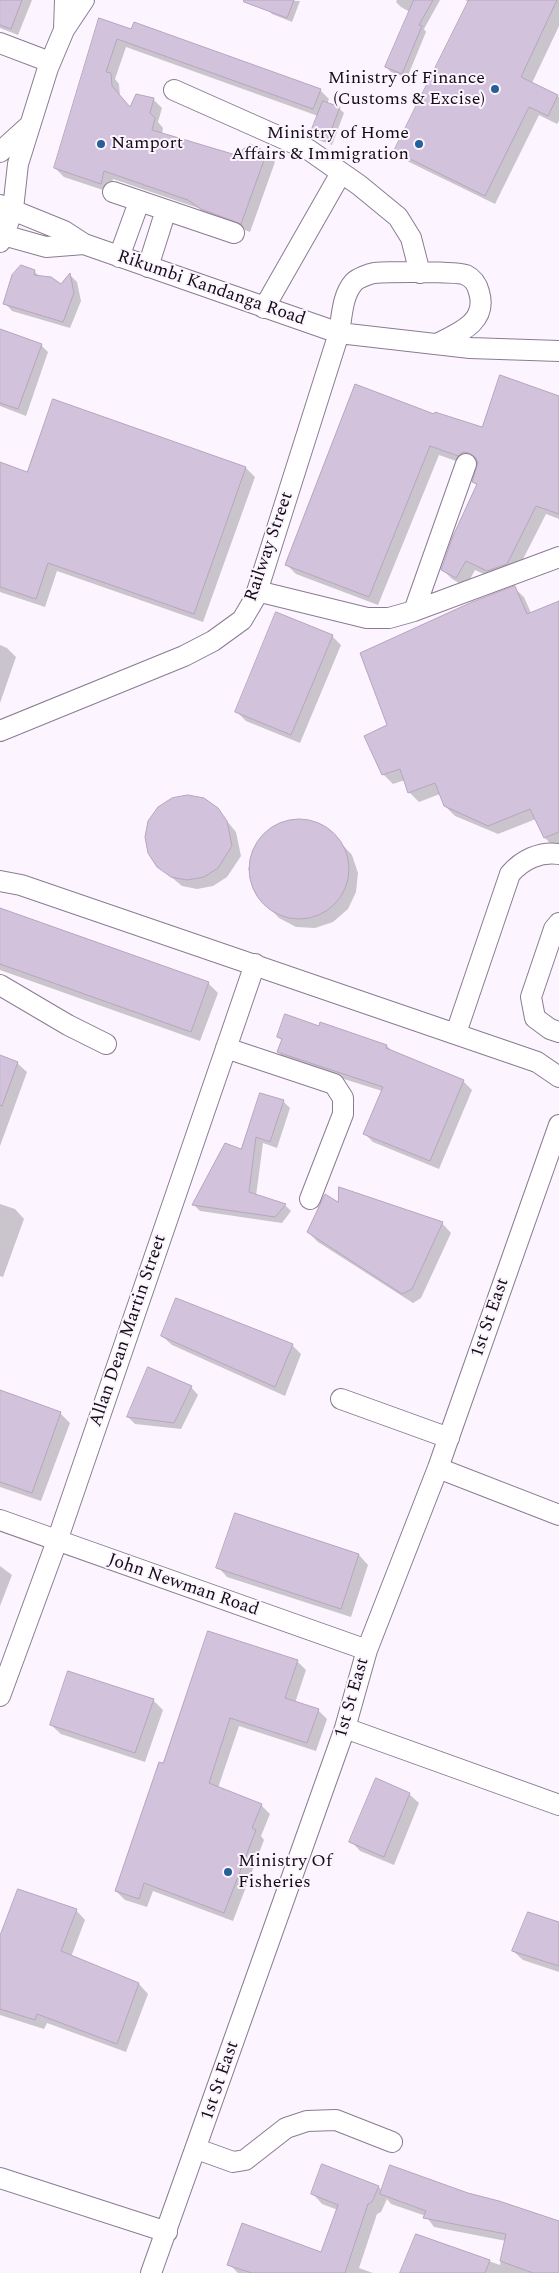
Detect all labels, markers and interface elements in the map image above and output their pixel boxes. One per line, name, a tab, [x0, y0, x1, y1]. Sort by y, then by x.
place label: Ministry of Finance (Customs & Excise)	[328, 68, 485, 110]
marker: Ministry of Finance (Customs & Excise)	[489, 83, 501, 95]
place label: Ministry of Home Affairs & Immigration	[231, 123, 409, 166]
place label: Namport	[111, 133, 183, 155]
marker: Namport	[95, 138, 107, 150]
marker: Ministry of Home Affairs & Immigration	[413, 138, 425, 150]
street label: Rikumbi Kandanga Road	[114, 247, 308, 331]
street label: Railway Street	[241, 489, 299, 605]
street label: Allan Dean Martin Street	[86, 1232, 172, 1430]
street label: 1st St East	[467, 1275, 515, 1361]
street label: John Newman Road	[105, 1550, 261, 1622]
street label: 1st St East	[331, 1655, 375, 1741]
place label: Ministry Of Fisheries	[238, 1851, 332, 1894]
marker: Ministry Of Fisheries	[222, 1866, 234, 1878]
street label: 1st St East	[197, 2038, 245, 2124]

